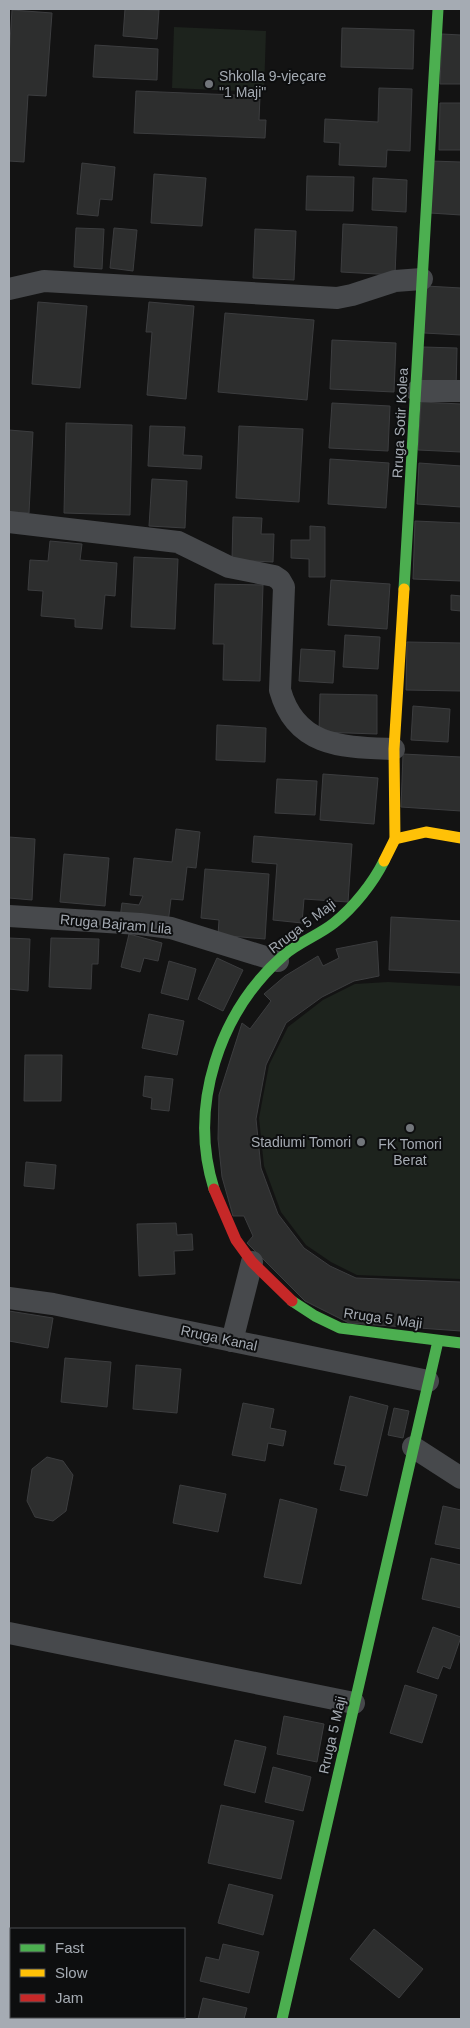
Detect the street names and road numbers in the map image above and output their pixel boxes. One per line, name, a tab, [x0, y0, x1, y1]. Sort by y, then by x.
street label: Rruga Sotir Kolea	[389, 367, 411, 479]
street label: Rruga 5 Maji	[265, 896, 339, 956]
street label: Rruga Bajram Lila	[59, 911, 173, 937]
street label: Rruga 5 Maji	[343, 1305, 423, 1331]
street label: Rruga Kanal	[179, 1322, 259, 1354]
street label: Rruga 5 Maji	[315, 1695, 349, 1775]

